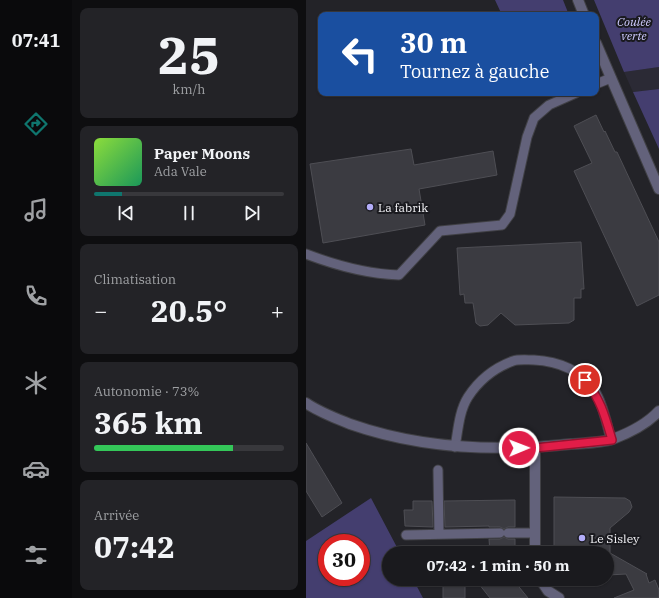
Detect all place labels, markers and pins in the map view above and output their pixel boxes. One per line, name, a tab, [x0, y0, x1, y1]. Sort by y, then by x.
place label: La fabrik	[378, 200, 428, 215]
marker: La fabrik	[365, 202, 375, 212]
pin	[568, 363, 602, 397]
place label: Le Sisley	[590, 531, 640, 546]
marker: Le Sisley	[577, 533, 587, 543]

